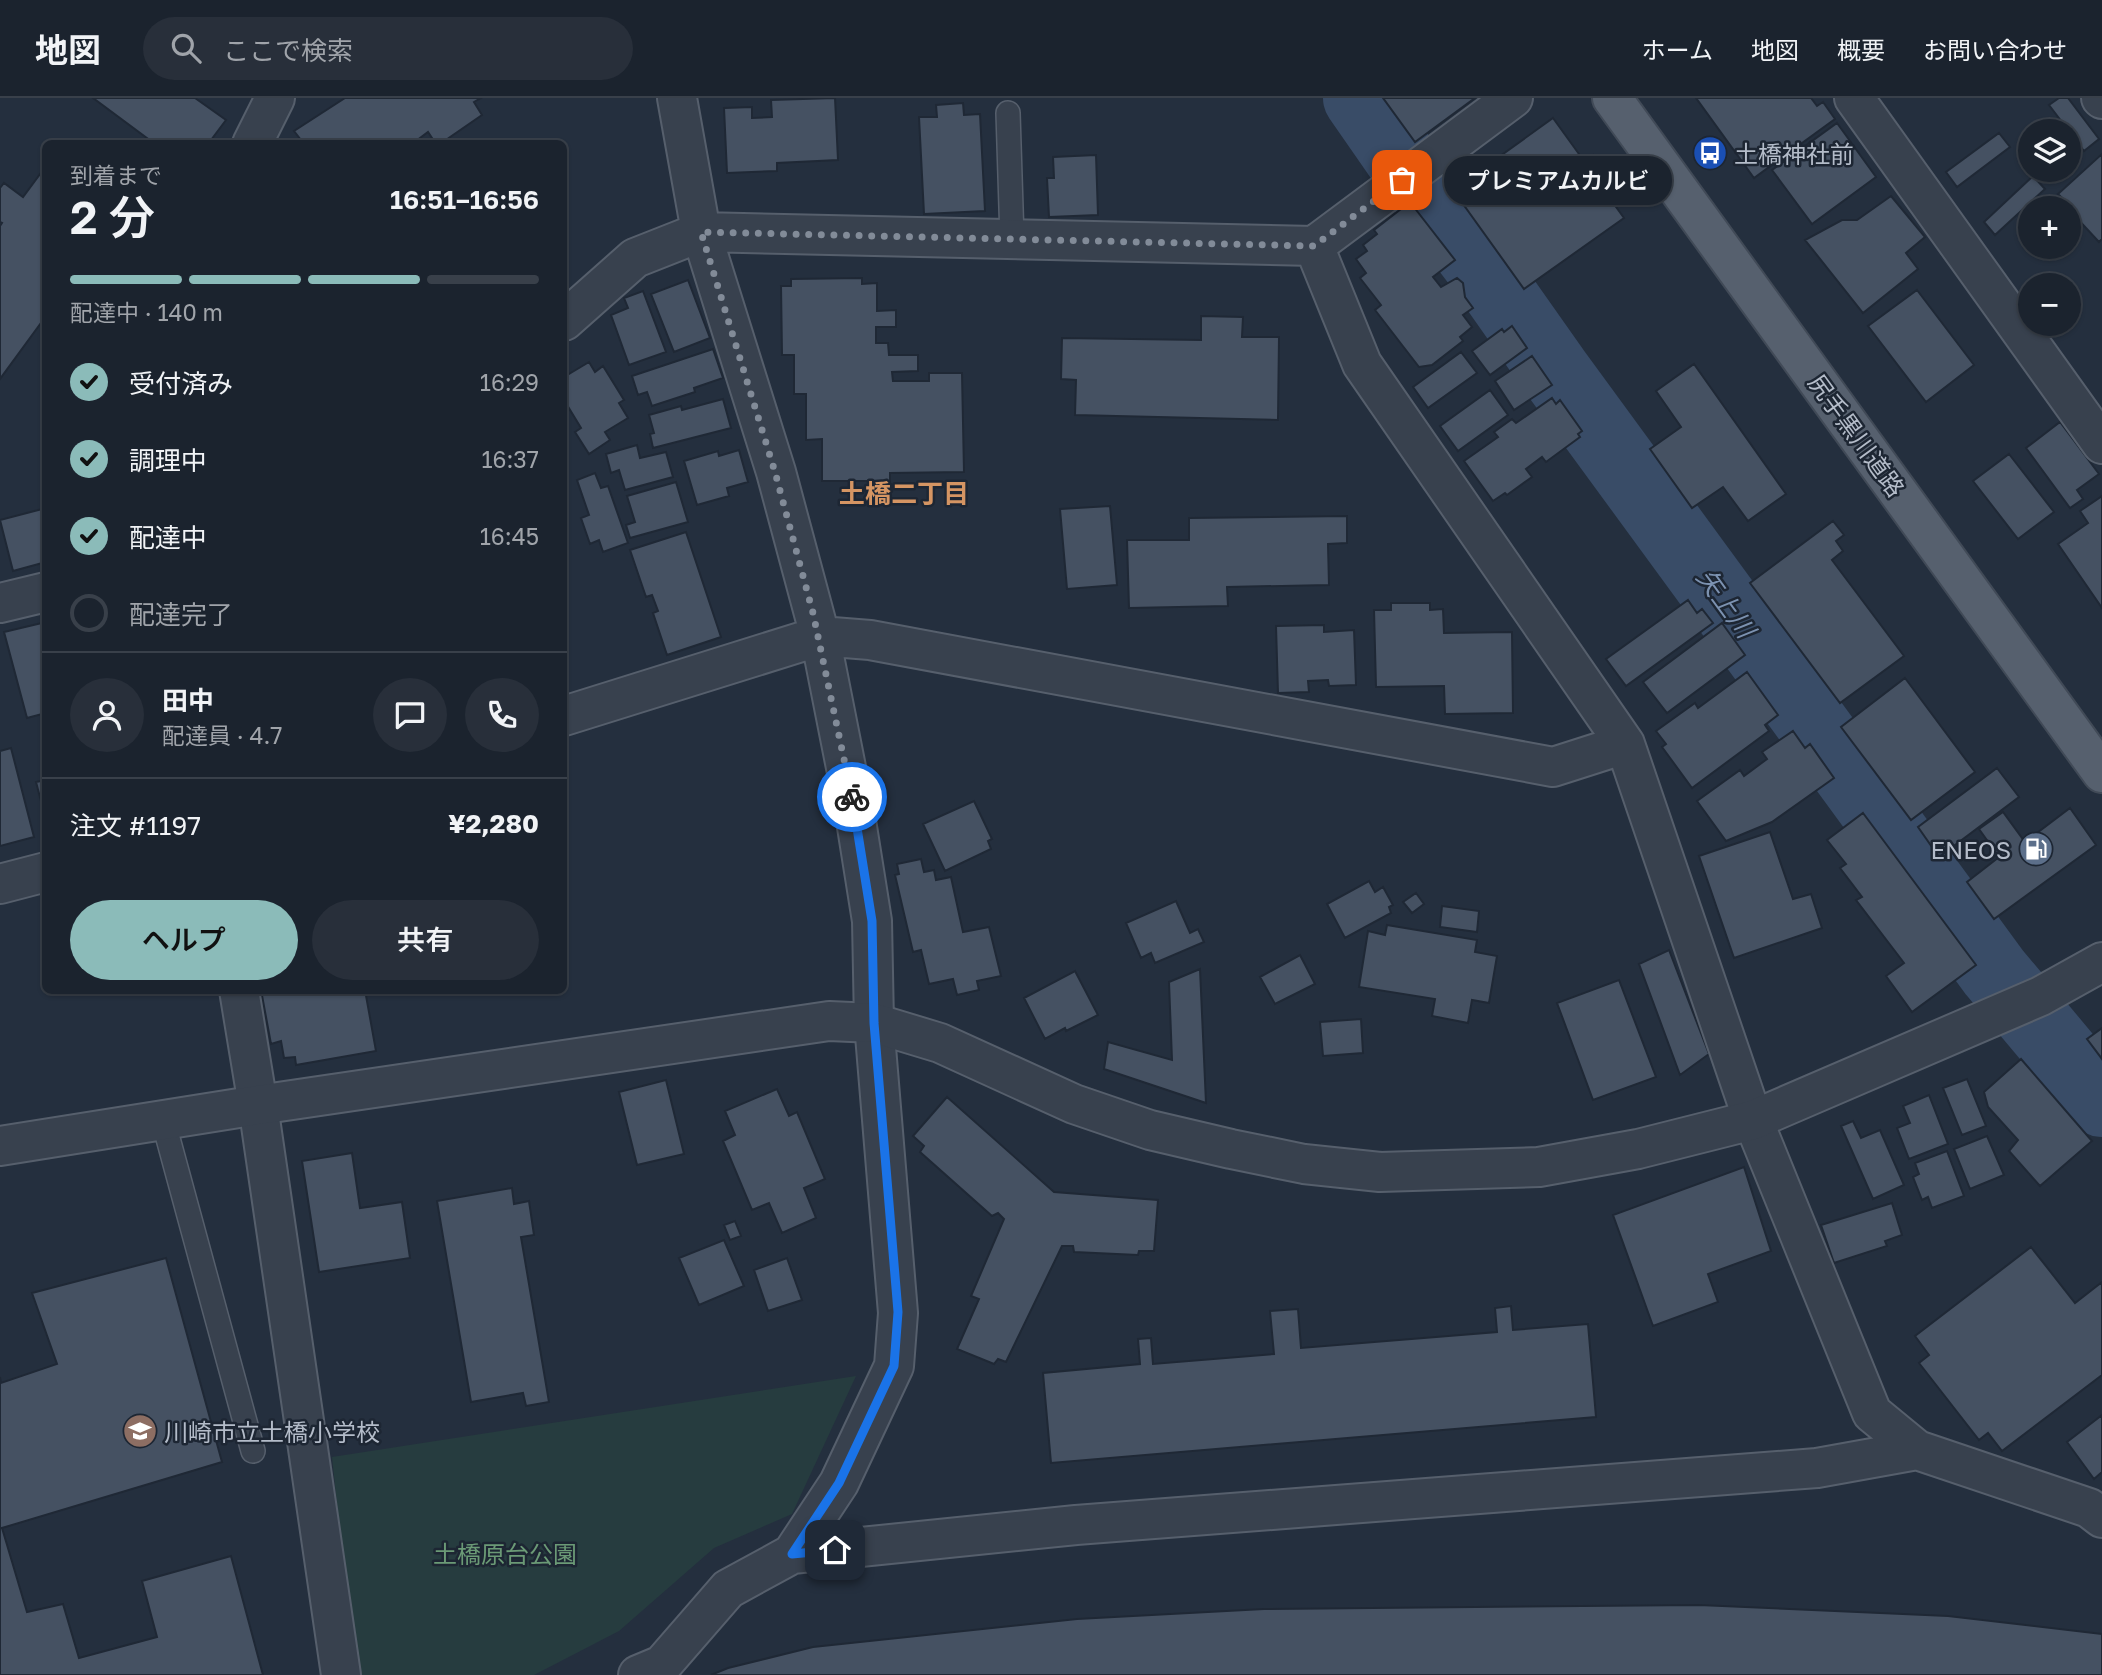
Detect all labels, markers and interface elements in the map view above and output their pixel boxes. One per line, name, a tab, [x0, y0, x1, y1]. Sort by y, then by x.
search box	[143, 17, 633, 80]
icon: search	[167, 29, 205, 67]
text: 地図	[35, 30, 101, 69]
text: ここで検索	[223, 35, 353, 66]
text: ホーム	[1642, 35, 1713, 64]
text: 地図	[1751, 35, 1799, 64]
text: 概要	[1837, 35, 1885, 64]
text: お問い合わせ	[1923, 35, 2067, 64]
map controls	[2018, 119, 2081, 336]
button: layers	[2018, 119, 2081, 182]
bus stop icon: 土橋神社前	[1691, 134, 1729, 172]
place label: 土橋神社前	[1734, 139, 1854, 168]
pin	[1372, 150, 1432, 210]
callout: プレミアムカルビ	[1444, 155, 1672, 204]
text: 到着まで	[70, 161, 162, 189]
icon: bag	[1383, 161, 1421, 199]
text: プレミアムカルビ	[1467, 166, 1649, 194]
text: 16:51–16:56	[390, 184, 539, 215]
text: 2 分	[70, 189, 155, 244]
button: +	[2018, 196, 2081, 259]
button: −	[2018, 273, 2081, 336]
text: 配達中 · 140 m	[70, 298, 223, 326]
icon: check	[70, 363, 108, 401]
text: 受付済み	[129, 368, 233, 399]
text: 16:29	[480, 368, 539, 396]
street label: 尻手黒川道路	[1803, 368, 1911, 502]
icon: check	[70, 440, 108, 478]
text: 調理中	[129, 445, 207, 476]
text: 16:37	[481, 445, 539, 473]
district label: 土橋二丁目	[839, 478, 969, 509]
icon: check	[70, 517, 108, 555]
text: 配達中	[129, 522, 207, 553]
text: 16:45	[480, 522, 539, 550]
water label: 矢上川	[1691, 562, 1763, 646]
text: 配達完了	[129, 599, 233, 630]
button: person	[70, 678, 144, 752]
button: chat	[373, 678, 447, 752]
button: phone	[465, 678, 539, 752]
text: 田中	[162, 685, 214, 716]
text: 配達員 · 4.7	[162, 721, 283, 749]
courier	[817, 762, 887, 832]
icon: bike	[833, 778, 871, 816]
text: ¥2,280	[448, 808, 539, 839]
text: 注文 #1197	[70, 810, 201, 841]
fuel station icon: ENEOS	[2017, 830, 2055, 868]
place label: ENEOS	[1930, 835, 2011, 864]
button: ヘルプ	[70, 900, 298, 980]
button: 共有	[312, 900, 539, 980]
school or university icon: 川崎市立土橋小学校	[121, 1412, 159, 1450]
place label: 川崎市立土橋小学校	[164, 1417, 380, 1446]
pin	[805, 1520, 865, 1580]
icon: home	[816, 1531, 854, 1569]
park label: 土橋原台公園	[433, 1539, 577, 1568]

